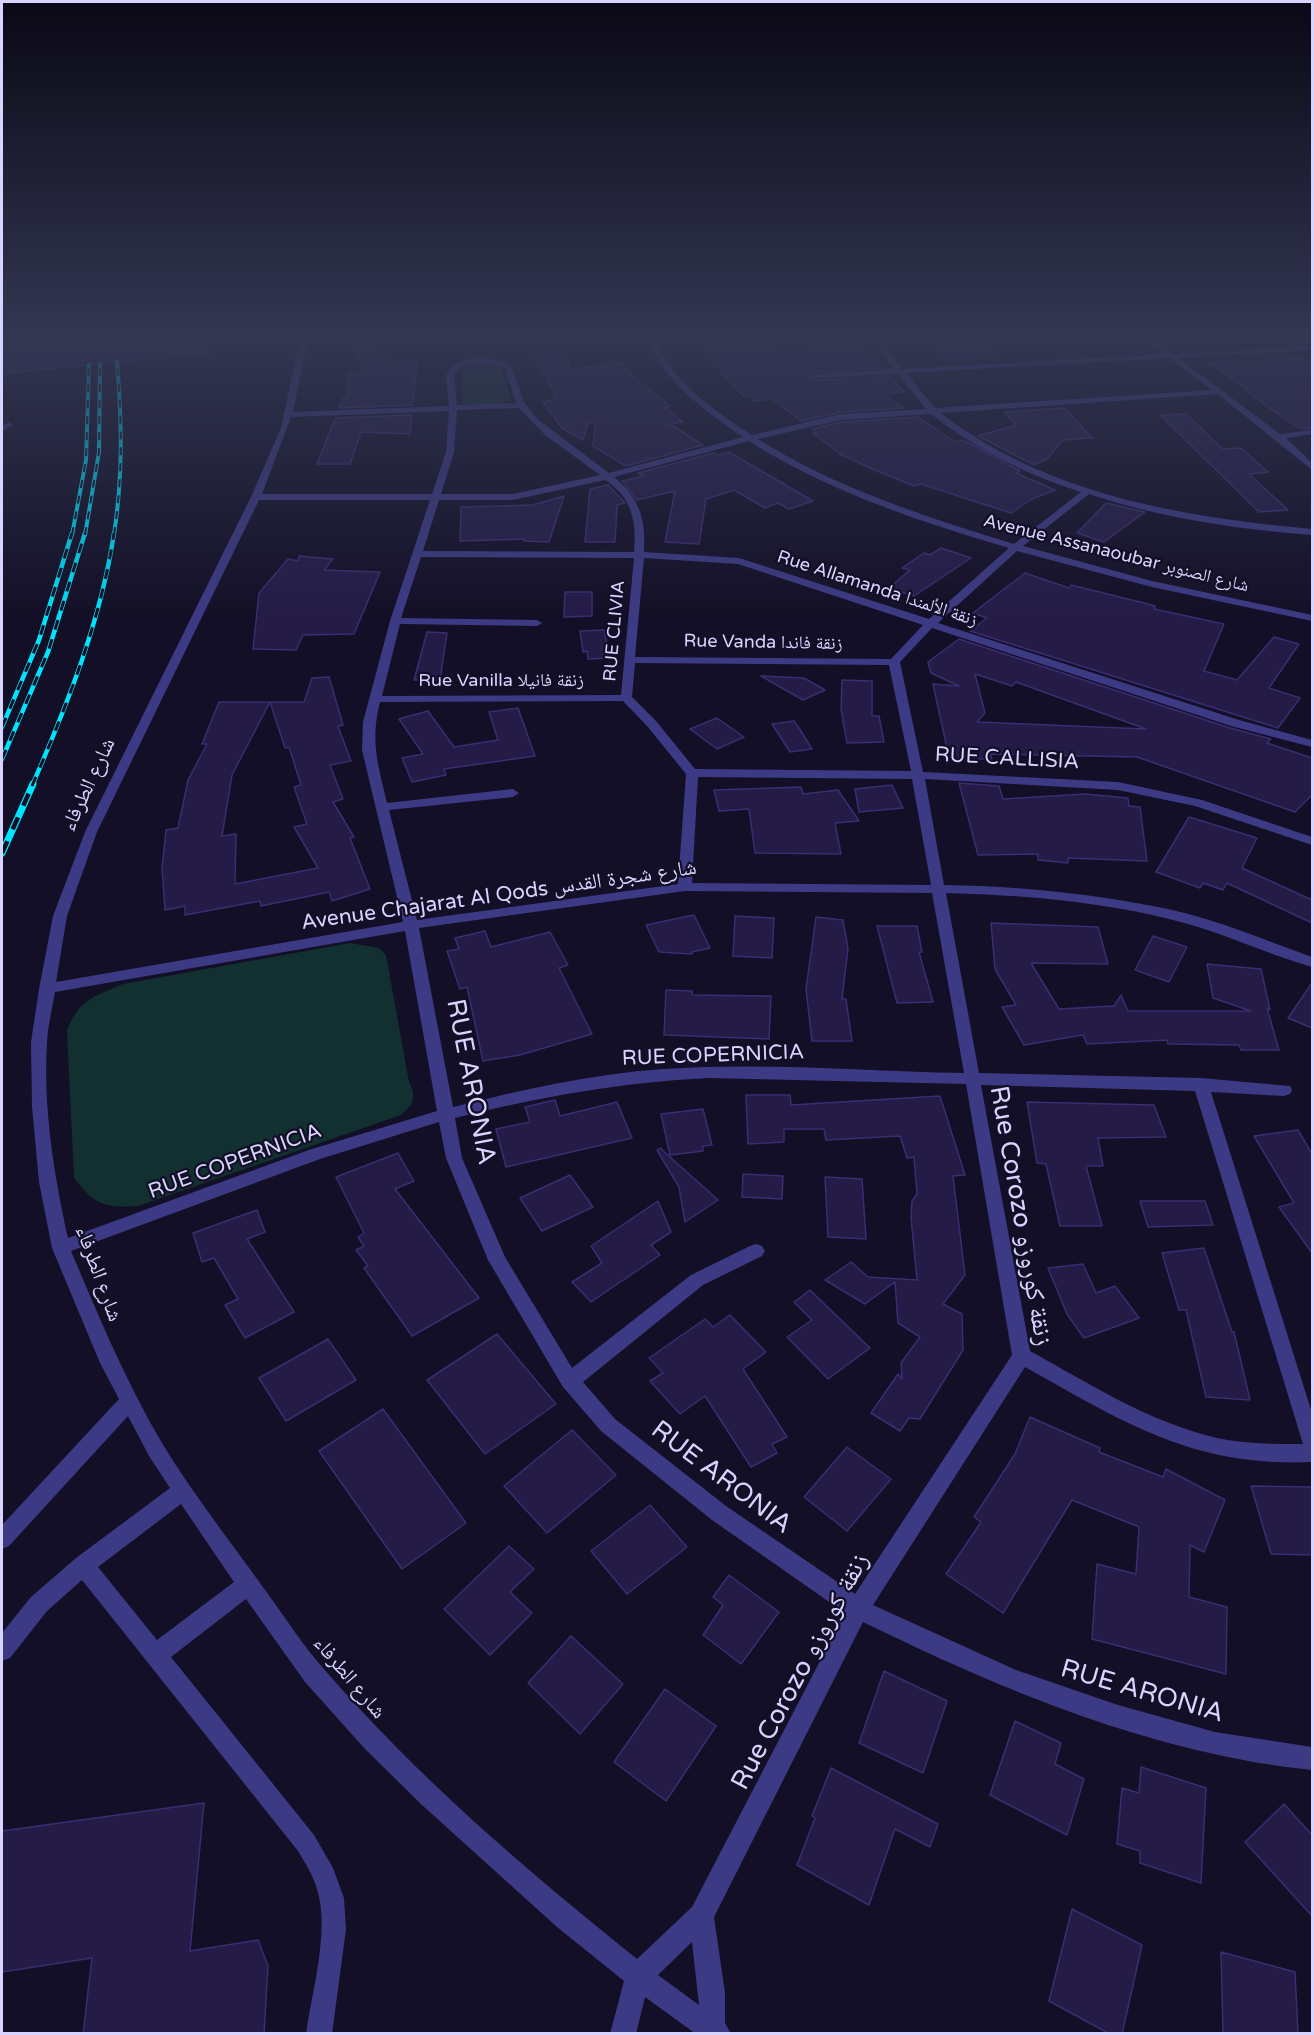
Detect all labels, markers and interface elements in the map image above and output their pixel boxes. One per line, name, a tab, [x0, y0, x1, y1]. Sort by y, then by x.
street label: Avenue Assanaoubar شارع الصنوبر	[981, 511, 1251, 597]
street label: Rue Allamanda زنقة الألمندا	[774, 546, 980, 632]
street label: RUE CLIVIA	[600, 579, 630, 683]
street label: Rue Vanda زنقة فاندا	[683, 631, 843, 655]
street label: Rue Vanilla زنقة فانيلا	[418, 670, 584, 692]
street label: شارع الطرفاء	[56, 734, 122, 836]
street label: RUE CALLISIA	[934, 743, 1080, 775]
street label: Avenue Chajarat Al Qods شارع شجرة القدس	[300, 856, 698, 936]
street label: RUE ARONIA	[439, 996, 501, 1168]
street label: RUE COPERNICIA	[621, 1040, 805, 1072]
street label: Rue Corozo زنقة كوروزو	[982, 1084, 1058, 1348]
street label: RUE COPERNICIA	[145, 1119, 325, 1205]
street label: شارع الطرفاء	[69, 1223, 127, 1325]
street label: RUE ARONIA	[644, 1415, 798, 1541]
street label: Rue Corozo زنقة كوروزو	[725, 1548, 877, 1796]
street label: شارع الطرفاء	[307, 1632, 391, 1724]
street label: RUE ARONIA	[1057, 1654, 1227, 1730]

